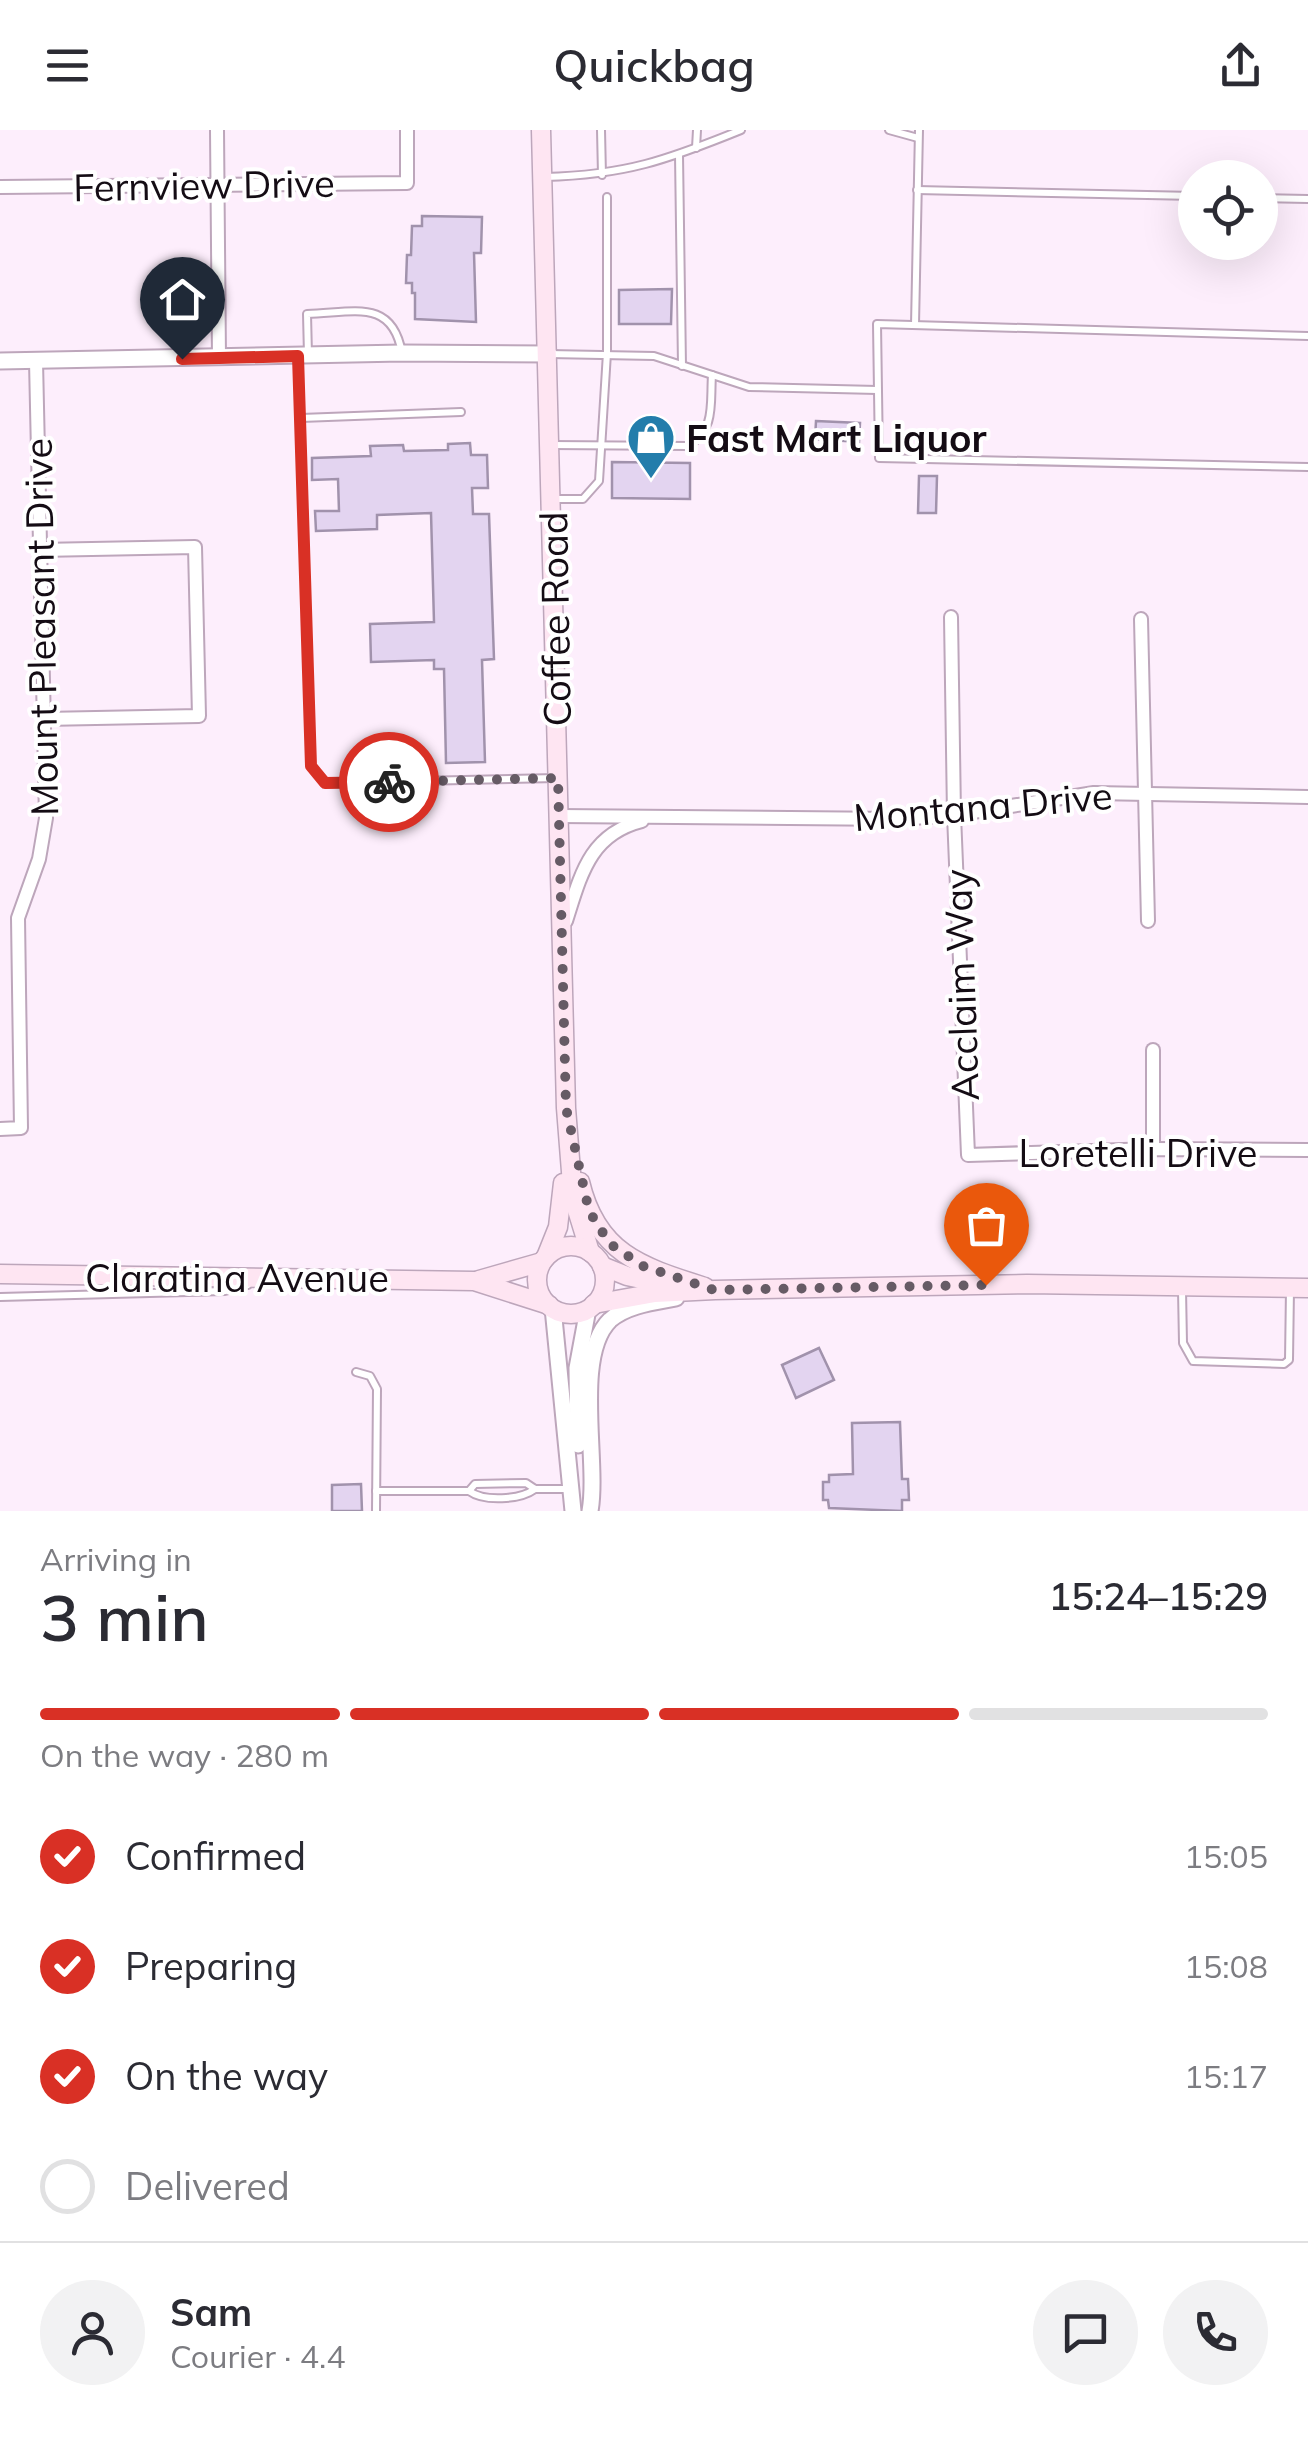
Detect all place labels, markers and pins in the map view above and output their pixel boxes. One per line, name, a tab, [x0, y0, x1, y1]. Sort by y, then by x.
pin	[140, 257, 225, 360]
shop icon: Fast Mart Liquor	[625, 412, 677, 480]
place label: Fast Mart Liquor	[686, 414, 987, 462]
pin	[944, 1183, 1029, 1286]

